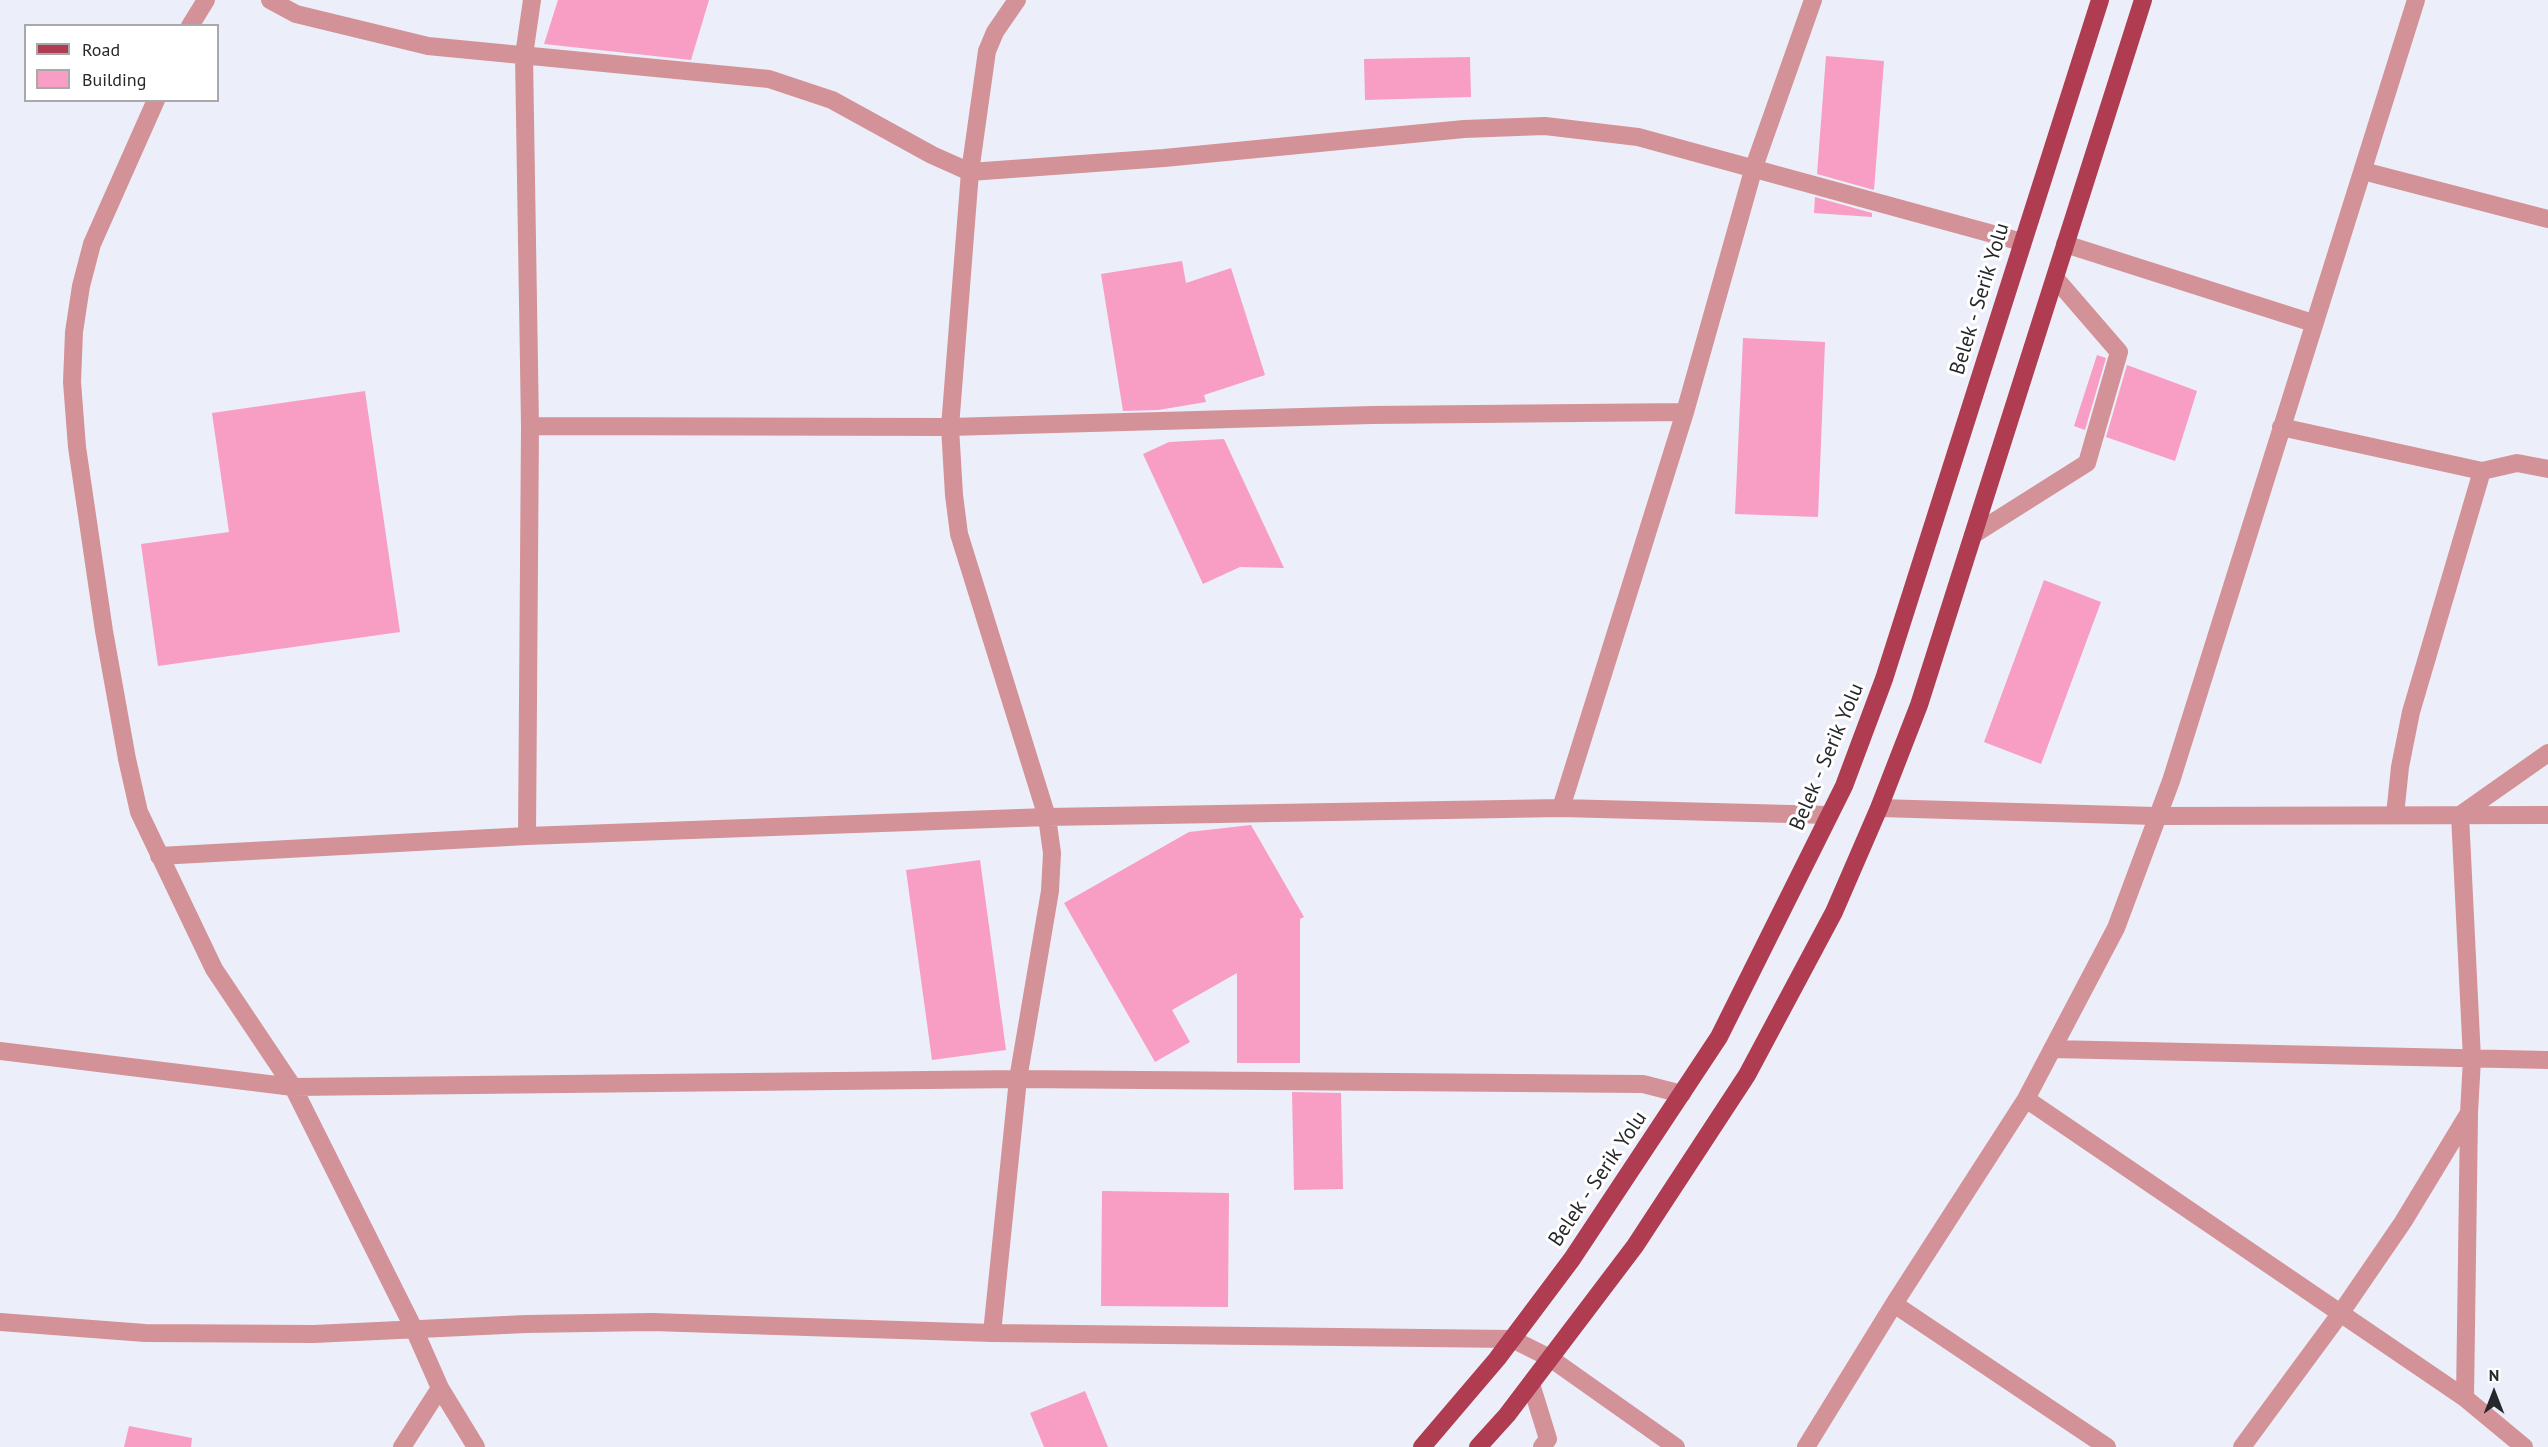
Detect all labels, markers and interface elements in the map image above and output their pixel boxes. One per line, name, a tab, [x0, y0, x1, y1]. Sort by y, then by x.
legend	[24, 24, 219, 102]
text: Road	[82, 38, 120, 61]
text: Building	[82, 68, 146, 91]
street label: Belek - Serik Yolu	[1945, 220, 2015, 378]
street label: Belek - Serik Yolu	[1785, 680, 1869, 834]
street label: Belek - Serik Yolu	[1544, 1107, 1652, 1251]
north arrow	[2464, 1363, 2524, 1423]
text: N	[2489, 1365, 2499, 1385]

